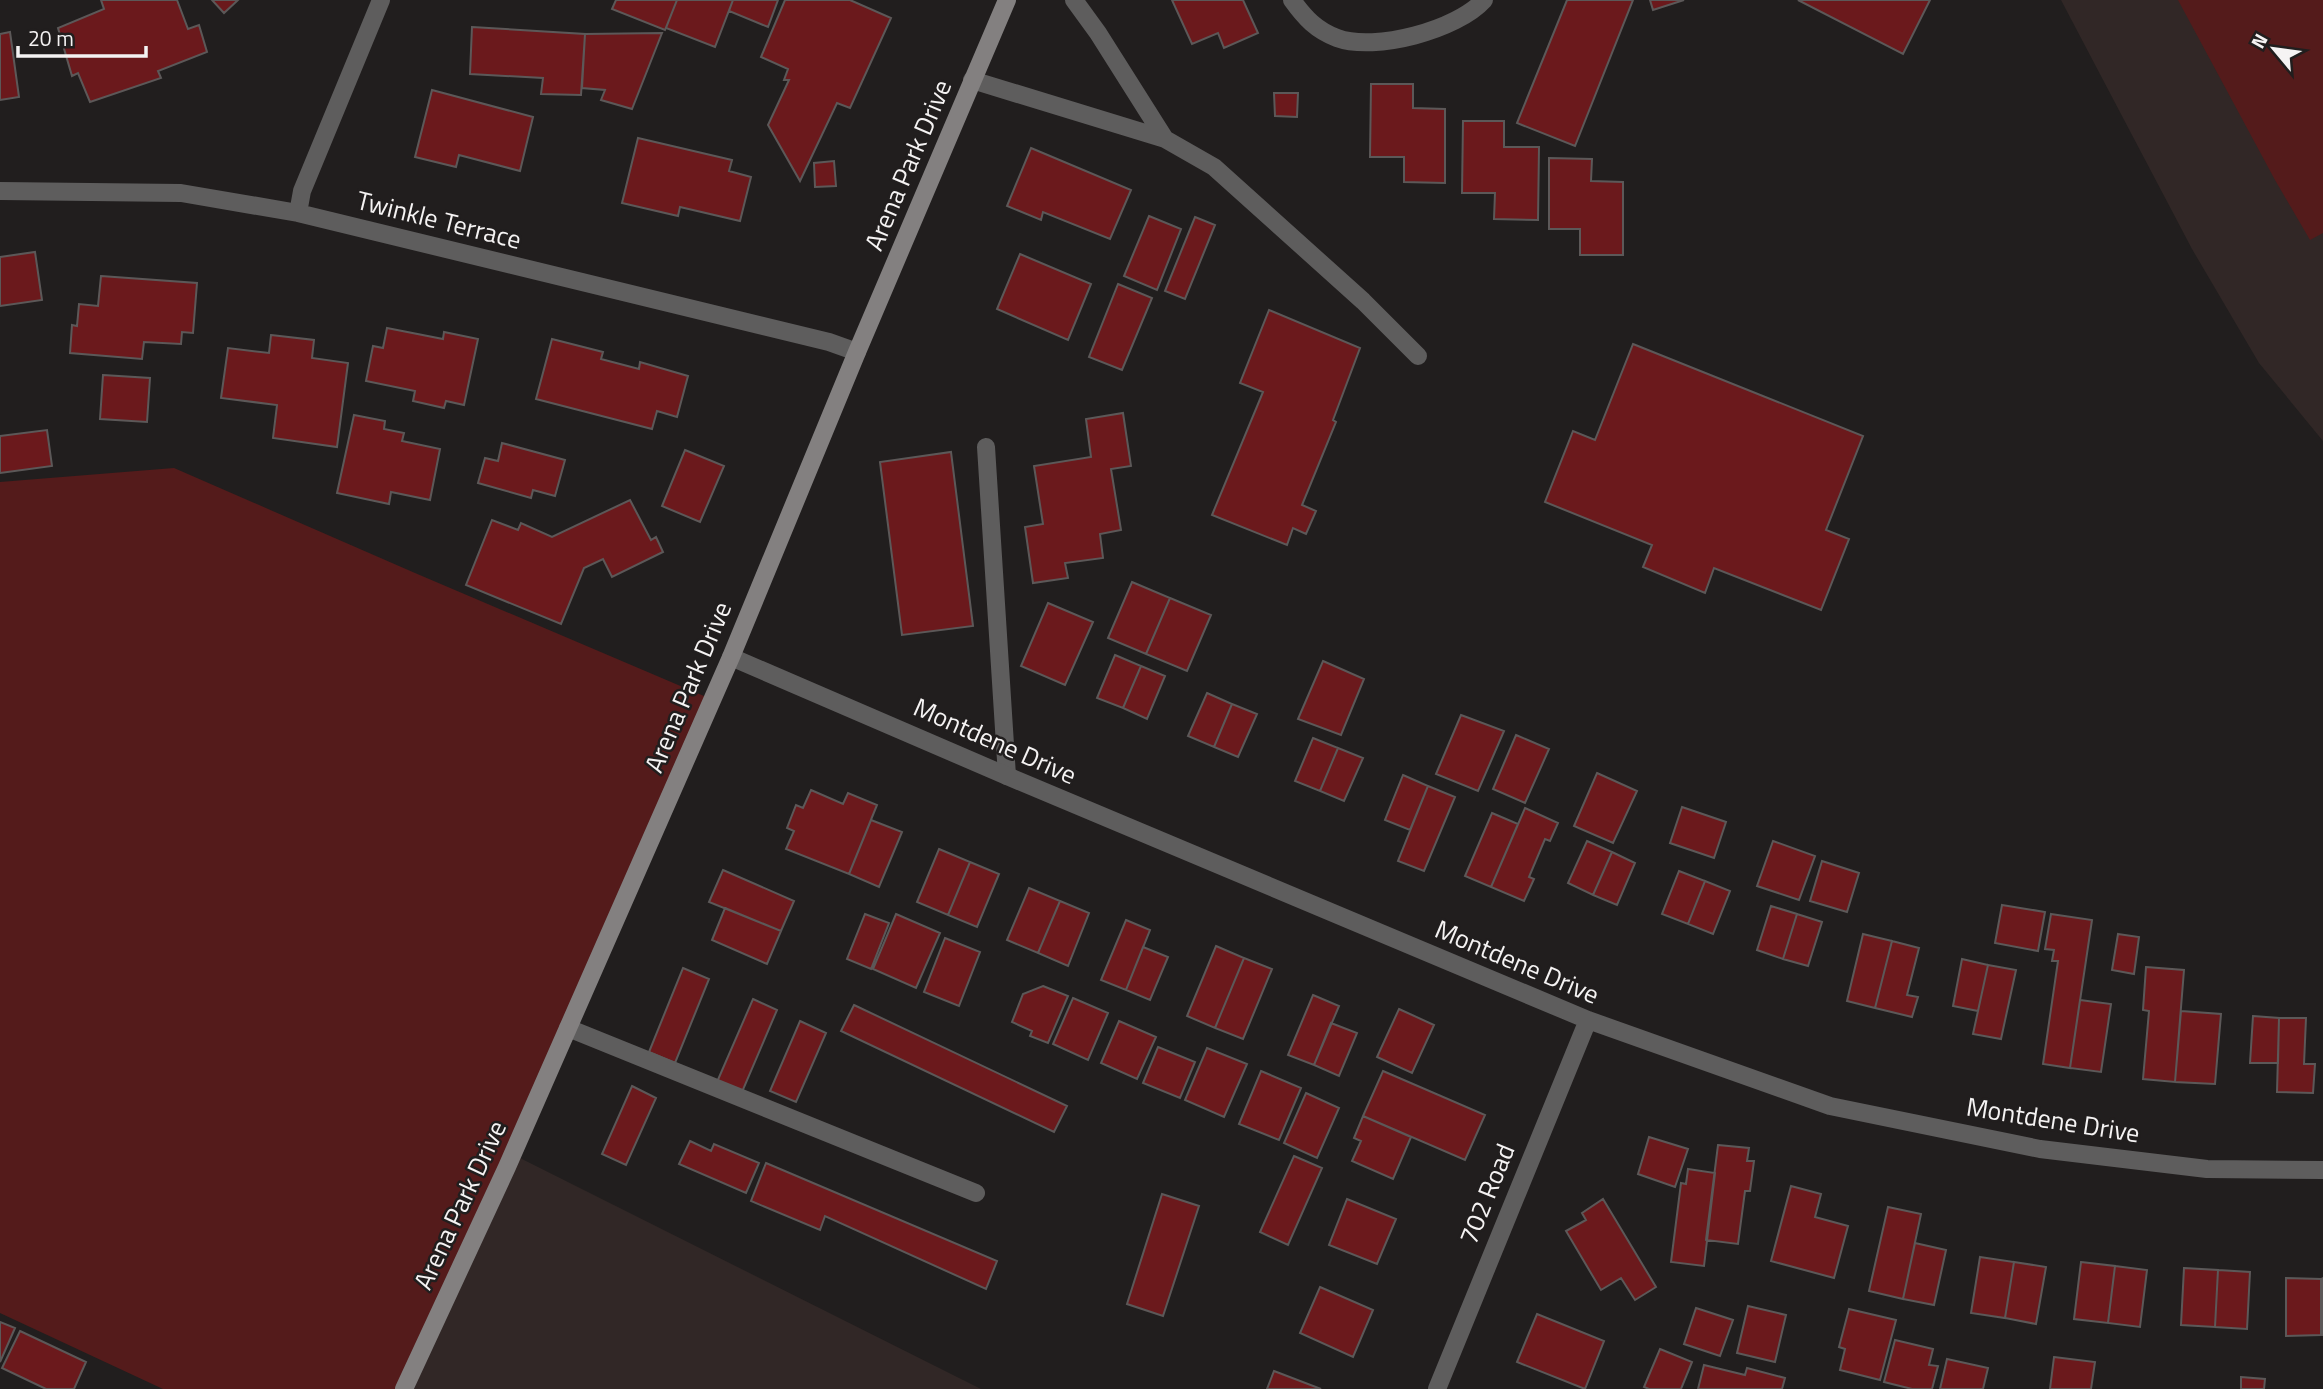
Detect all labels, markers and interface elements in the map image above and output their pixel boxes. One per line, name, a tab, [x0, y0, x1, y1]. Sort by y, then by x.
scale bar	[18, 14, 145, 58]
north arrow	[2239, 14, 2309, 84]
text: 20 m	[28, 22, 74, 54]
text: N	[2243, 28, 2275, 53]
street label: Arena Park Drive	[854, 73, 961, 256]
street label: Twinkle Terrace	[353, 180, 526, 259]
street label: Arena Park Drive	[634, 595, 741, 778]
street label: Montdene Drive	[907, 687, 1083, 794]
street label: Montdene Drive	[1429, 909, 1605, 1014]
street label: Montdene Drive	[1964, 1087, 2143, 1152]
street label: Arena Park Drive	[403, 1114, 516, 1296]
street label: 702 Road	[1449, 1138, 1524, 1250]

